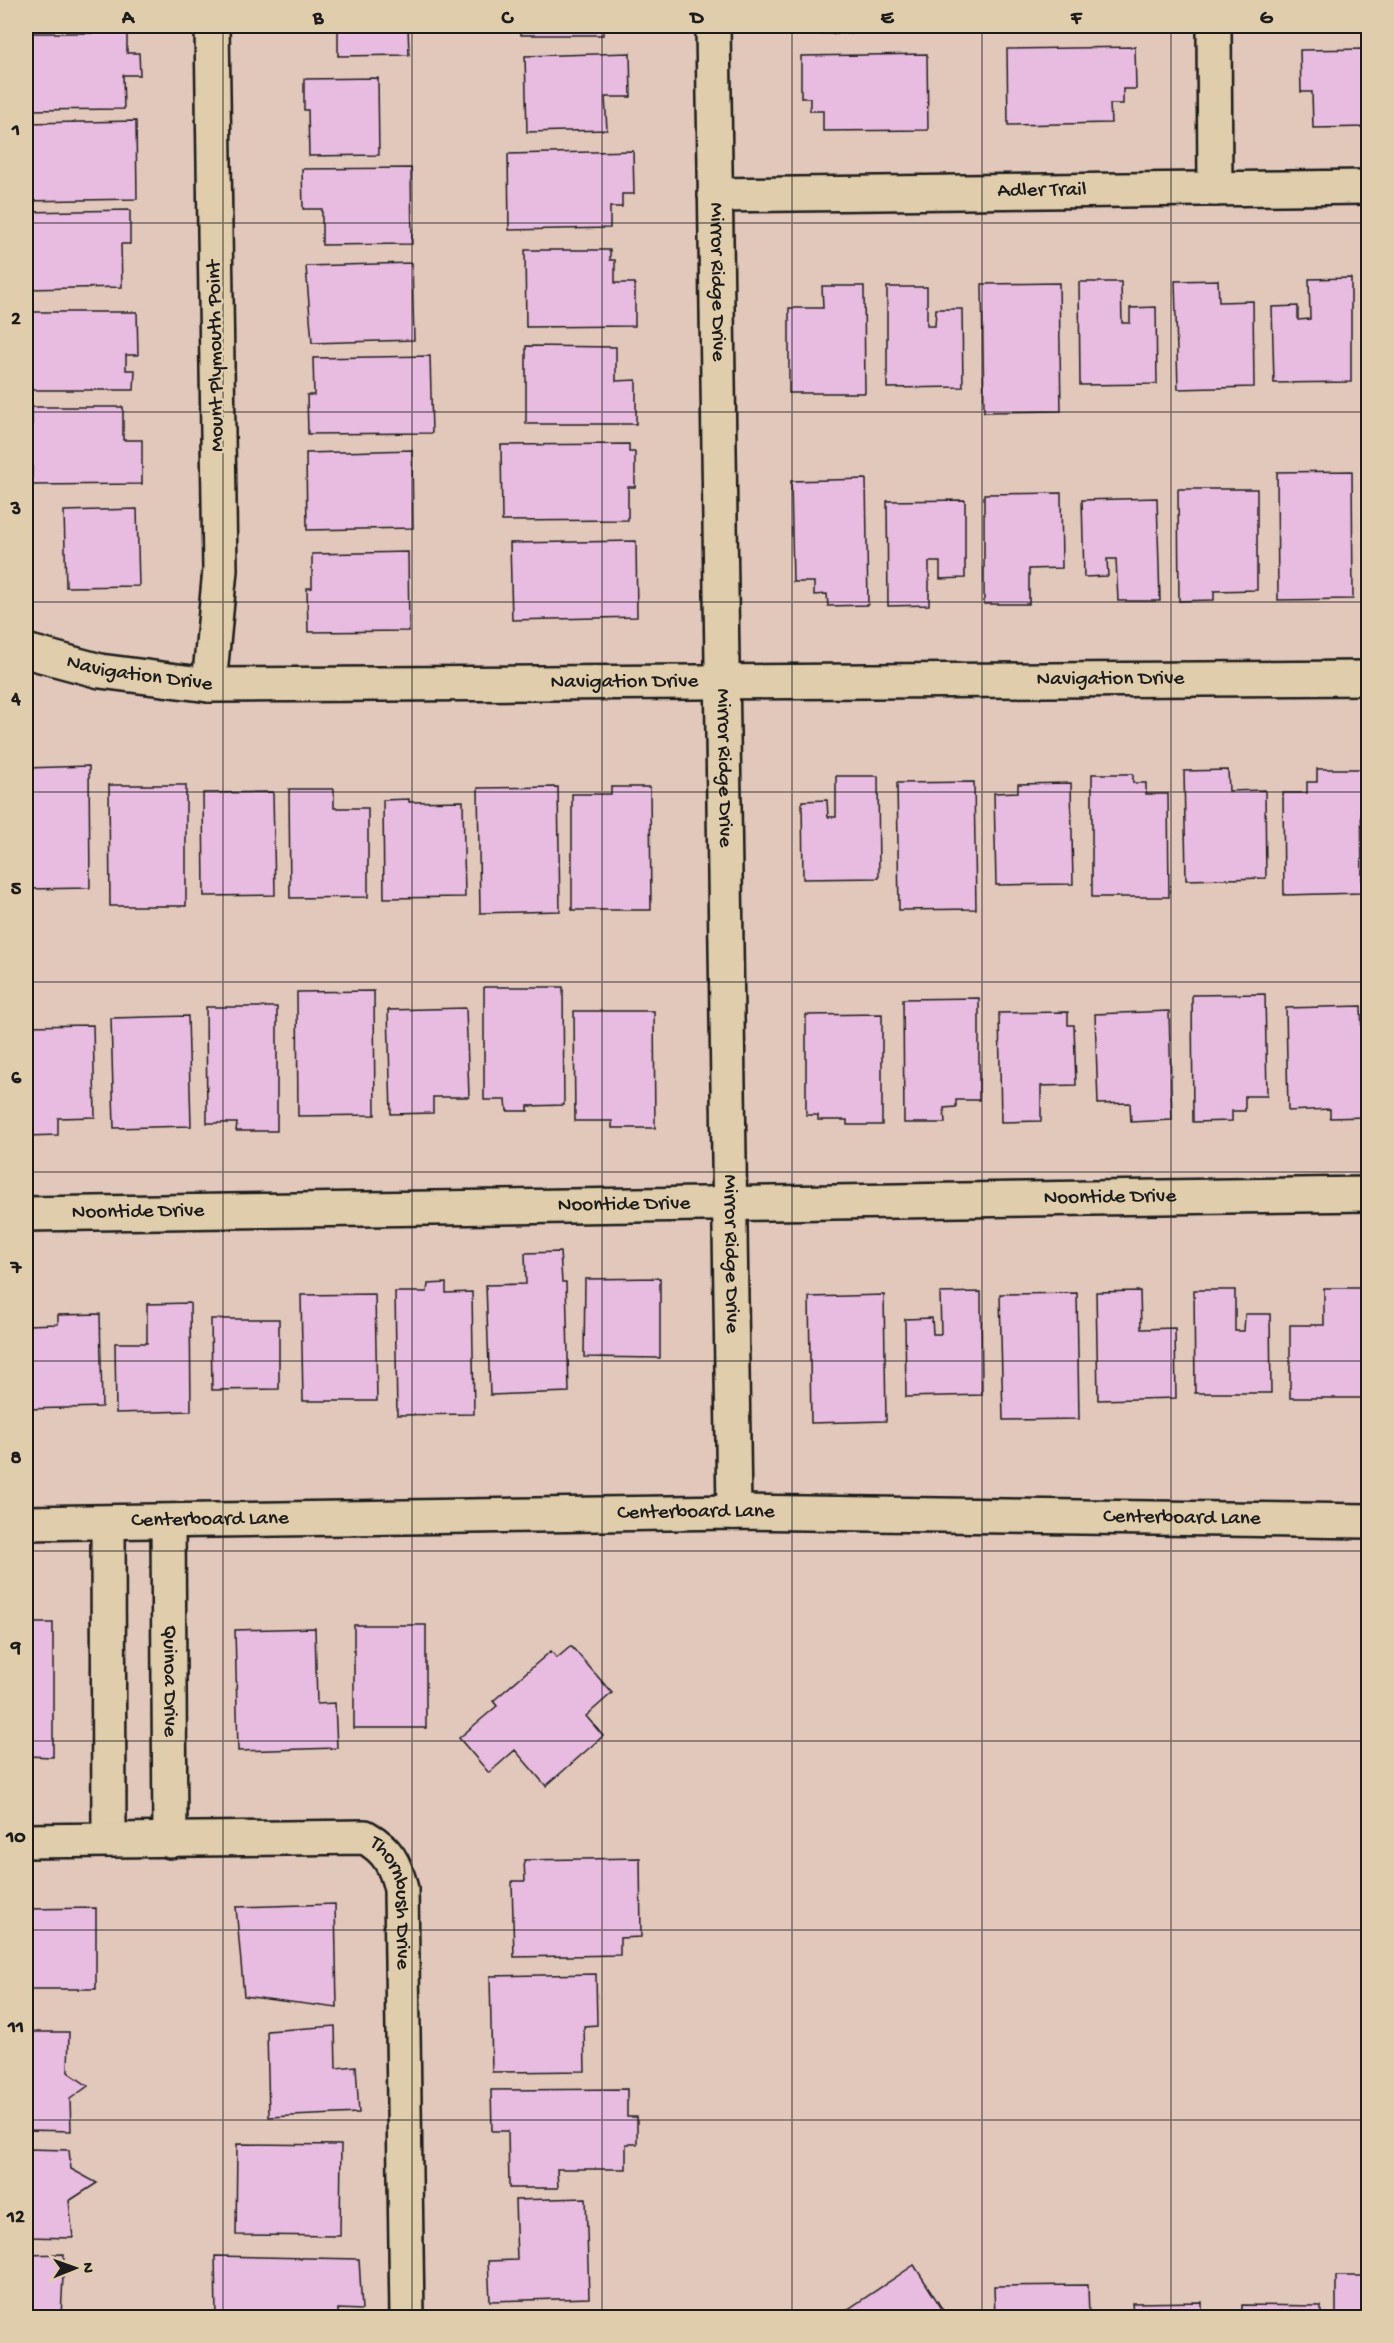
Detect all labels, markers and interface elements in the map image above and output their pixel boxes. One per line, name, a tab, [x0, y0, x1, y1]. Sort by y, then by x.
text: A	[121, 8, 136, 31]
text: B	[312, 8, 324, 31]
text: C	[501, 8, 515, 31]
text: D	[688, 8, 704, 31]
text: E	[881, 8, 895, 31]
text: F	[1070, 8, 1083, 31]
text: G	[1260, 8, 1274, 31]
text: 1	[11, 120, 20, 143]
street label: Adler Trail	[997, 178, 1087, 204]
street label: Mirror Ridge Drive	[703, 202, 730, 363]
street label: Mount Plymouth Point	[203, 258, 231, 452]
text: 2	[11, 309, 21, 332]
text: 3	[10, 499, 21, 522]
street label: Navigation Drive	[63, 650, 215, 698]
street label: Navigation Drive	[1037, 667, 1185, 693]
street label: Navigation Drive	[551, 670, 700, 695]
street label: Mirror Ridge Drive	[710, 688, 737, 849]
text: 4	[10, 689, 21, 712]
text: 5	[11, 879, 22, 902]
text: 6	[11, 1068, 22, 1091]
street label: Mirror Ridge Drive	[717, 1174, 744, 1335]
street label: Noontide Drive	[1043, 1184, 1178, 1211]
street label: Noontide Drive	[557, 1192, 692, 1219]
street label: Noontide Drive	[72, 1199, 206, 1226]
text: 7	[10, 1258, 23, 1281]
text: 8	[11, 1448, 22, 1471]
street label: Centerboard Lane	[617, 1499, 776, 1526]
street label: Centerboard Lane	[1103, 1505, 1262, 1532]
street label: Centerboard Lane	[131, 1506, 290, 1534]
street label: Quinoa Drive	[156, 1625, 182, 1738]
text: 9	[10, 1638, 21, 1661]
text: 10	[5, 1827, 26, 1850]
street label: Thornbush Drive	[363, 1830, 415, 1971]
text: 11	[7, 2017, 24, 2040]
text: 12	[6, 2207, 25, 2230]
north arrow	[45, 2238, 105, 2298]
text: N	[77, 2262, 96, 2274]

